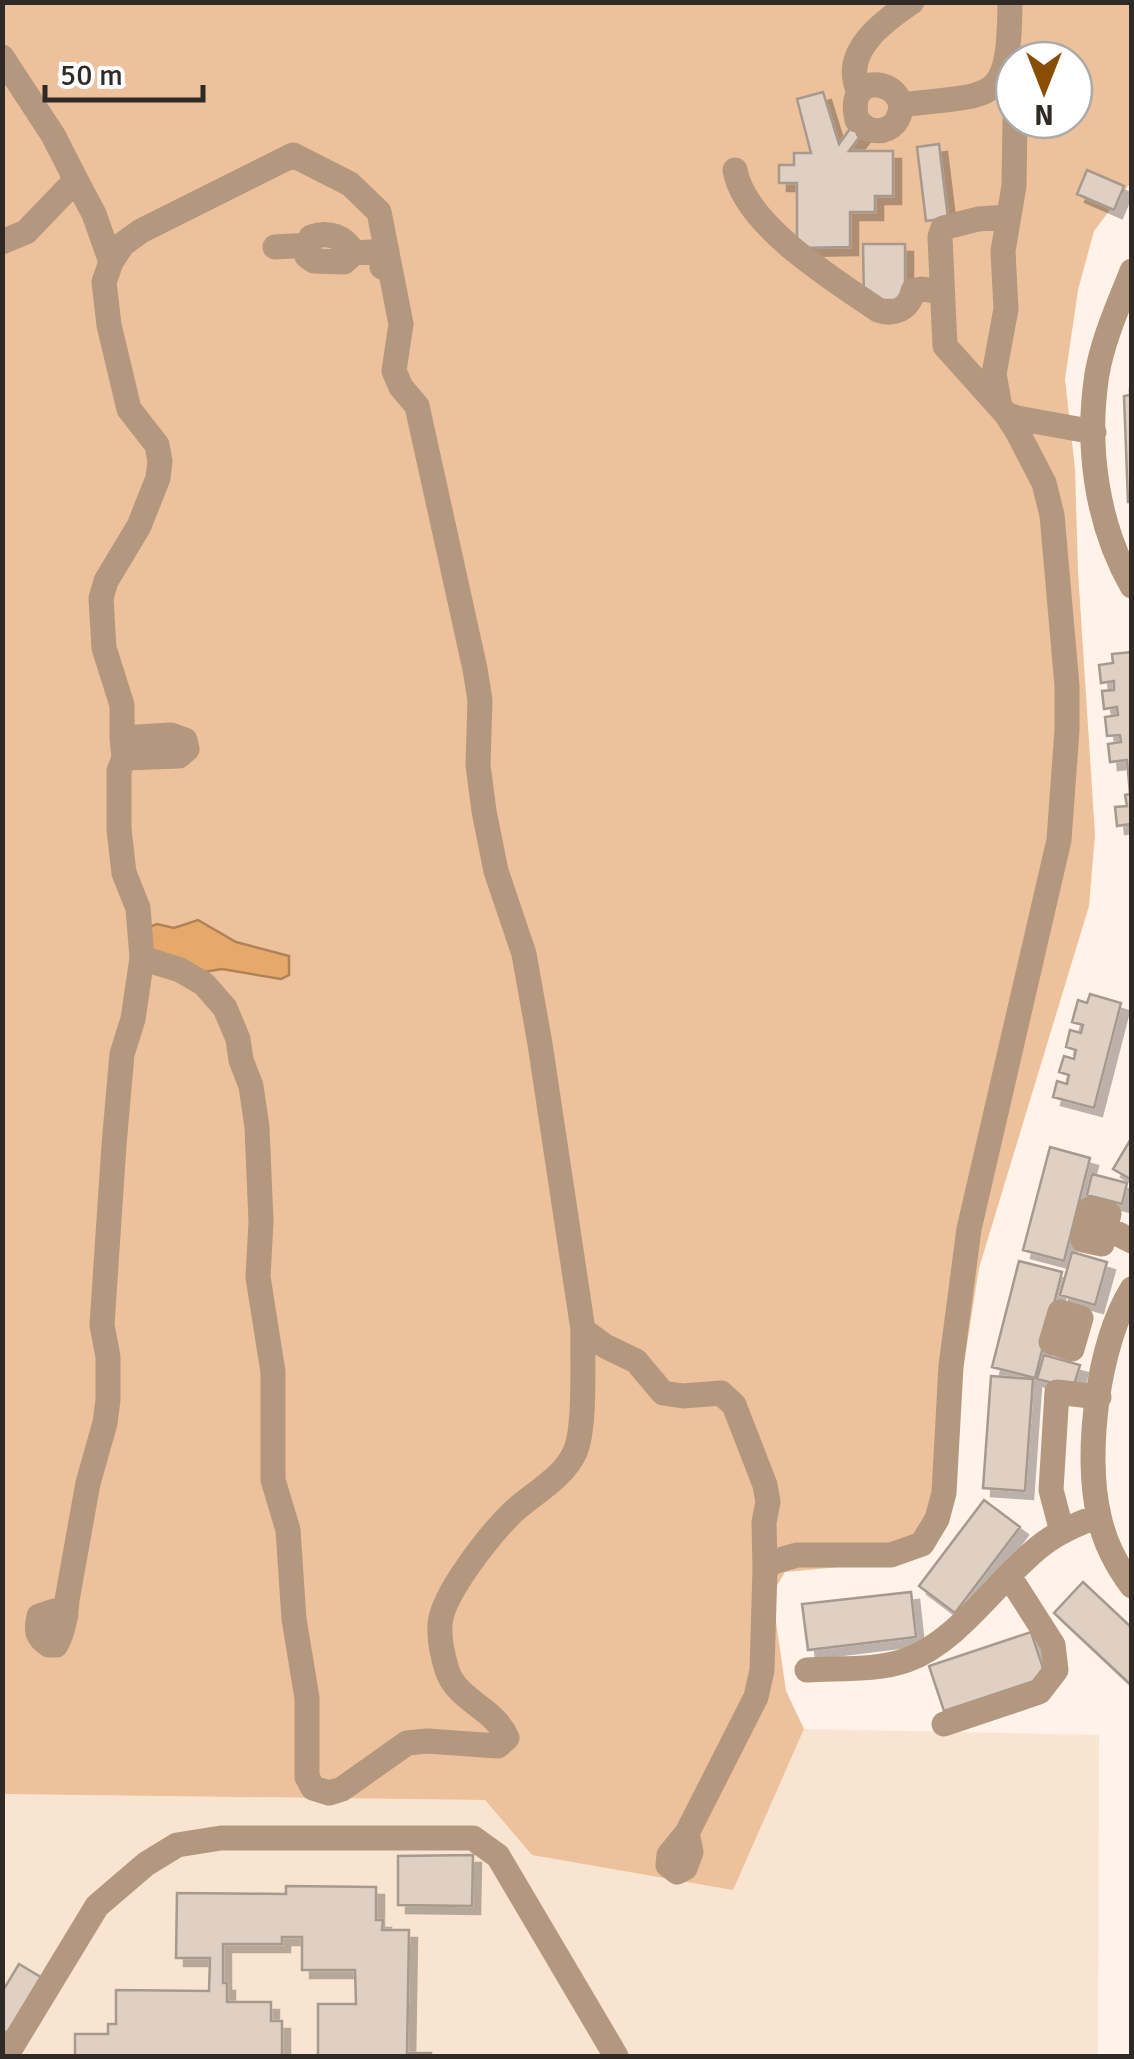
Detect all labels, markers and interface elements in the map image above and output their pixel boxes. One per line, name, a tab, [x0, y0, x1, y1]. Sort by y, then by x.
scale bar	[45, 40, 202, 102]
north arrow	[994, 40, 1094, 140]
text: 50 m	[60, 57, 123, 94]
text: N	[1034, 97, 1054, 131]

